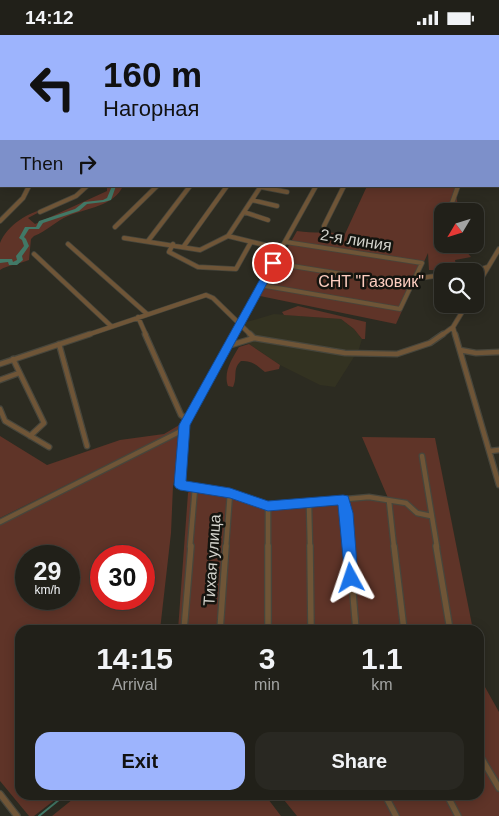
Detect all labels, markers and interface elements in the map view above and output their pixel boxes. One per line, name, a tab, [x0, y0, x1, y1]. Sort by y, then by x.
text: 14:12	[25, 7, 74, 28]
icon: left	[20, 55, 85, 120]
text: 160 m	[103, 55, 202, 94]
text: Нагорная	[103, 96, 199, 121]
icon: right	[73, 150, 101, 178]
text: Then	[20, 153, 63, 174]
north arrow	[434, 203, 484, 253]
map controls	[434, 203, 484, 313]
street label: 2-я линия	[319, 226, 393, 254]
pin	[252, 242, 294, 284]
icon: arrive	[259, 249, 287, 277]
button: search	[434, 263, 484, 313]
park label: СНТ "Газовик"	[318, 273, 424, 290]
street label: Тихая улица	[200, 514, 224, 606]
speed limit sign: 30	[90, 545, 155, 610]
position arrow	[324, 551, 376, 603]
text: 29	[34, 557, 61, 585]
text: km/h	[34, 583, 61, 597]
text: 14:15	[96, 642, 173, 675]
text: 3	[259, 642, 275, 675]
text: 1.1	[361, 642, 403, 675]
text: Arrival	[112, 676, 157, 693]
text: min	[254, 676, 280, 693]
text: km	[371, 676, 393, 693]
button: Exit	[35, 732, 245, 790]
button: Share	[255, 732, 464, 790]

